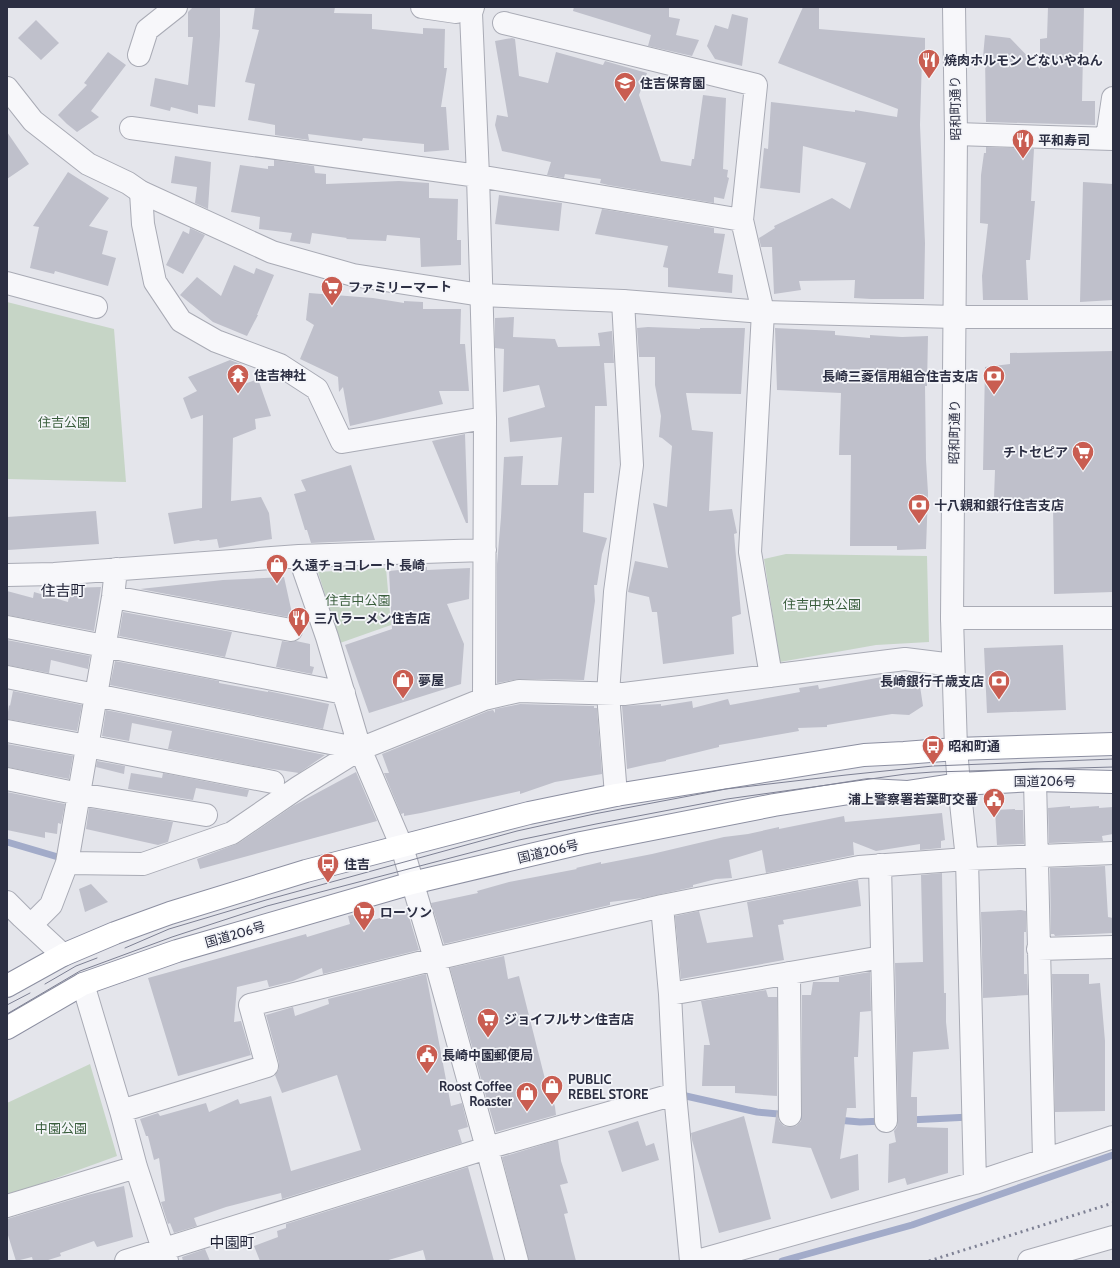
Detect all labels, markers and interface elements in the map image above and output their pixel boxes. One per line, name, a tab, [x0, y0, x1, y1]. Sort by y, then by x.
restaurant icon: 焼肉ホルモン どないやねん	[916, 47, 942, 80]
place label: 焼肉ホルモン どないやねん	[944, 52, 1103, 68]
school or university icon: 住吉保育園	[612, 70, 638, 103]
place label: 住吉保育園	[640, 75, 705, 91]
street label: 昭和町通り	[946, 75, 964, 141]
restaurant icon: 平和寿司	[1010, 127, 1036, 160]
place label: 平和寿司	[1038, 132, 1090, 148]
supermarket icon: ファミリーマート	[319, 274, 345, 307]
place label: ファミリーマート	[348, 279, 452, 295]
temple icon: 住吉神社	[225, 362, 251, 395]
bank icon: 長崎三菱信用組合住吉支店	[981, 363, 1007, 396]
place label: 住吉神社	[254, 367, 306, 383]
place label: 長崎三菱信用組合住吉支店	[822, 368, 978, 384]
street label: 昭和町通り	[945, 399, 963, 465]
park label: 住吉公園	[38, 414, 90, 430]
supermarket icon: チトセピア	[1070, 439, 1096, 472]
place label: チトセピア	[1003, 444, 1068, 460]
bank icon: 十八親和銀行住吉支店	[906, 492, 932, 525]
place label: 十八親和銀行住吉支店	[934, 497, 1064, 513]
shop icon: 久遠チョコレート 長崎	[264, 552, 290, 585]
place label: 久遠チョコレート 長崎	[292, 557, 425, 573]
district label: 住吉町	[40, 582, 86, 600]
park label: 住吉中公園	[325, 592, 391, 608]
park label: 住吉中央公園	[783, 596, 861, 612]
restaurant icon: 三八ラーメン住吉店	[286, 605, 312, 638]
place label: 三八ラーメン住吉店	[314, 610, 430, 626]
shop icon: 夢屋	[390, 667, 416, 700]
bank icon: 長崎銀行千歳支店	[986, 668, 1012, 701]
place label: 夢屋	[418, 672, 444, 688]
place label: 長崎銀行千歳支店	[880, 673, 984, 689]
bus stop icon: 昭和町通	[920, 733, 946, 766]
place label: 昭和町通	[948, 738, 1000, 754]
street label: 国道206号	[1014, 773, 1076, 789]
public building icon: 浦上警察署若葉町交番	[981, 786, 1007, 819]
place label: 浦上警察署若葉町交番	[848, 791, 978, 807]
street label: 国道206号	[516, 836, 580, 866]
bus stop icon: 住吉	[315, 851, 341, 884]
place label: 住吉	[344, 856, 370, 872]
supermarket icon: ローソン	[351, 899, 377, 932]
place label: ローソン	[380, 904, 432, 920]
street label: 国道206号	[203, 918, 267, 950]
supermarket icon: ジョイフルサン住吉店	[475, 1006, 501, 1039]
place label: ジョイフルサン住吉店	[504, 1011, 634, 1027]
public building icon: 長崎中園郵便局	[414, 1042, 440, 1075]
place label: 長崎中園郵便局	[442, 1047, 533, 1063]
place label: PUBLIC REBEL STORE	[568, 1071, 648, 1102]
shop icon: PUBLIC REBEL STORE	[539, 1073, 565, 1106]
place label: Roost Coffee Roaster	[439, 1078, 513, 1109]
shop icon: Roost Coffee Roaster	[514, 1080, 540, 1113]
park label: 中園公園	[35, 1120, 87, 1136]
district label: 中園町	[209, 1234, 255, 1252]

